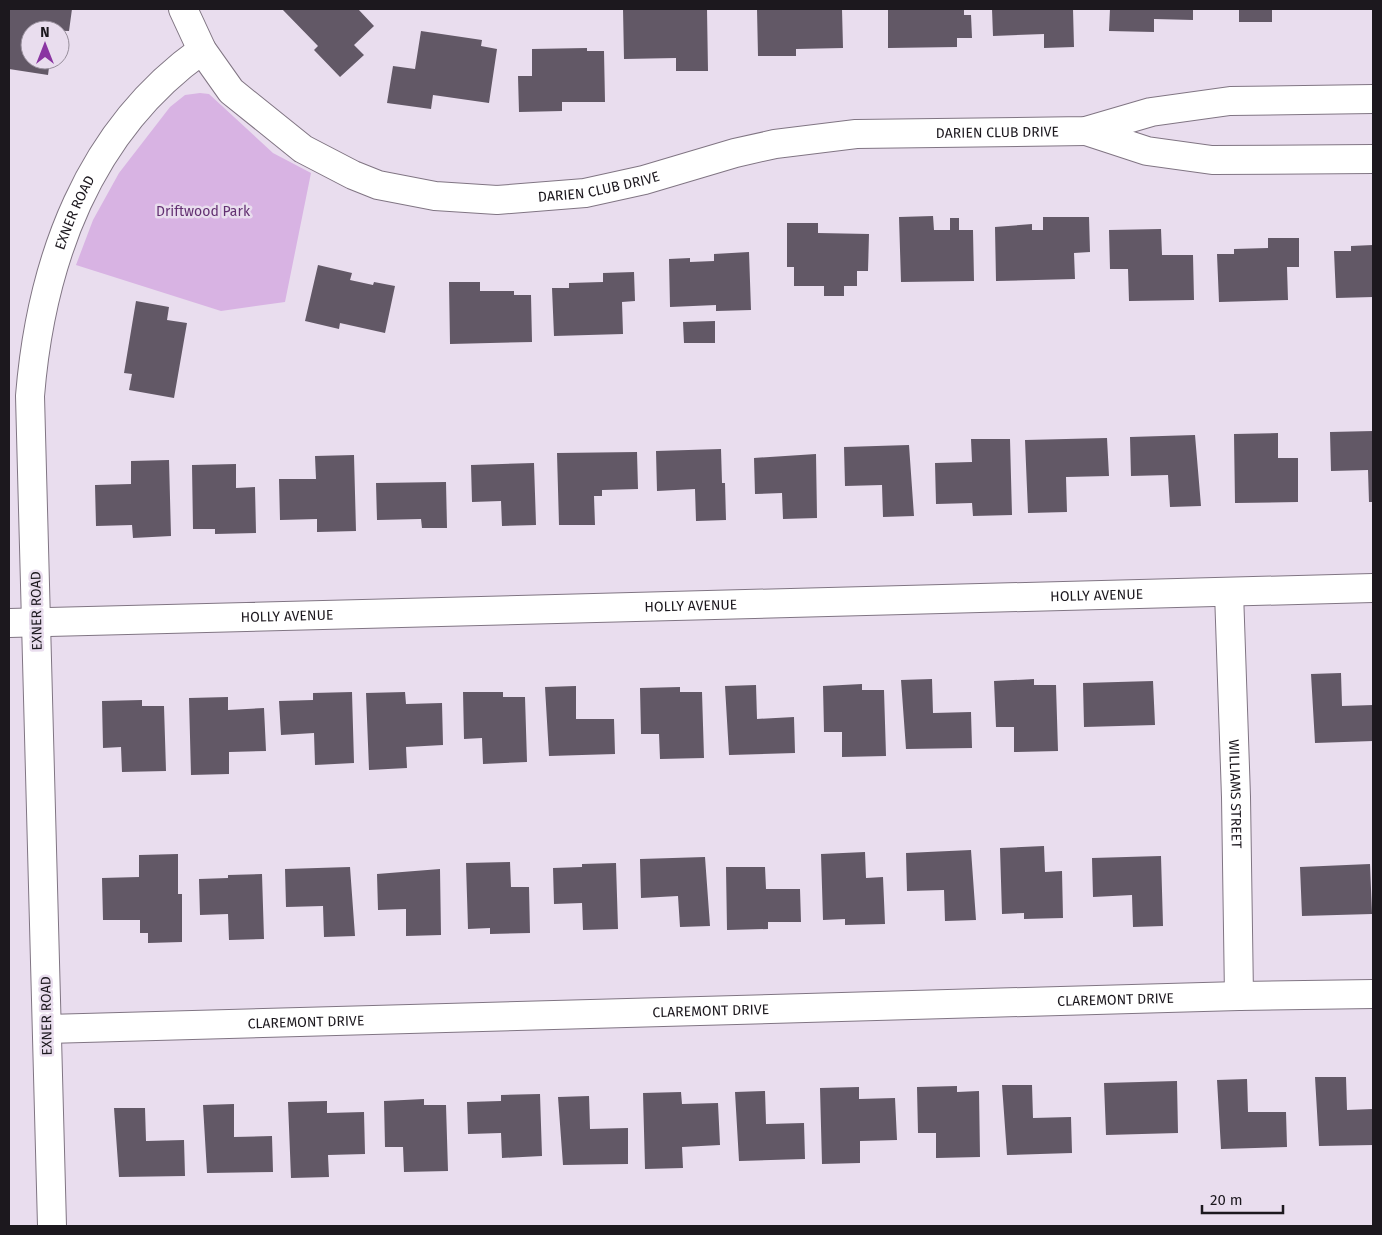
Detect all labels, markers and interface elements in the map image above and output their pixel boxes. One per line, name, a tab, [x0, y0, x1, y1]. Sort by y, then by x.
north arrow	[20, 20, 70, 70]
text: N	[40, 24, 50, 41]
street label: DARIEN CLUB DRIVE	[936, 123, 1059, 142]
street label: DARIEN CLUB DRIVE	[537, 168, 662, 206]
street label: EXNER ROAD	[51, 173, 98, 252]
park label: Driftwood Park	[156, 203, 251, 220]
street label: EXNER ROAD	[27, 571, 46, 651]
street label: HOLLY AVENUE	[1050, 586, 1143, 605]
street label: HOLLY AVENUE	[644, 596, 737, 616]
street label: HOLLY AVENUE	[240, 607, 334, 626]
street label: WILLIAMS STREET	[1225, 739, 1245, 849]
street label: EXNER ROAD	[37, 976, 56, 1056]
street label: CLAREMONT DRIVE	[1057, 990, 1174, 1010]
street label: CLAREMONT DRIVE	[652, 1001, 769, 1021]
street label: CLAREMONT DRIVE	[247, 1012, 365, 1032]
scale bar	[1202, 1182, 1283, 1214]
text: 20 m	[1210, 1191, 1243, 1209]

